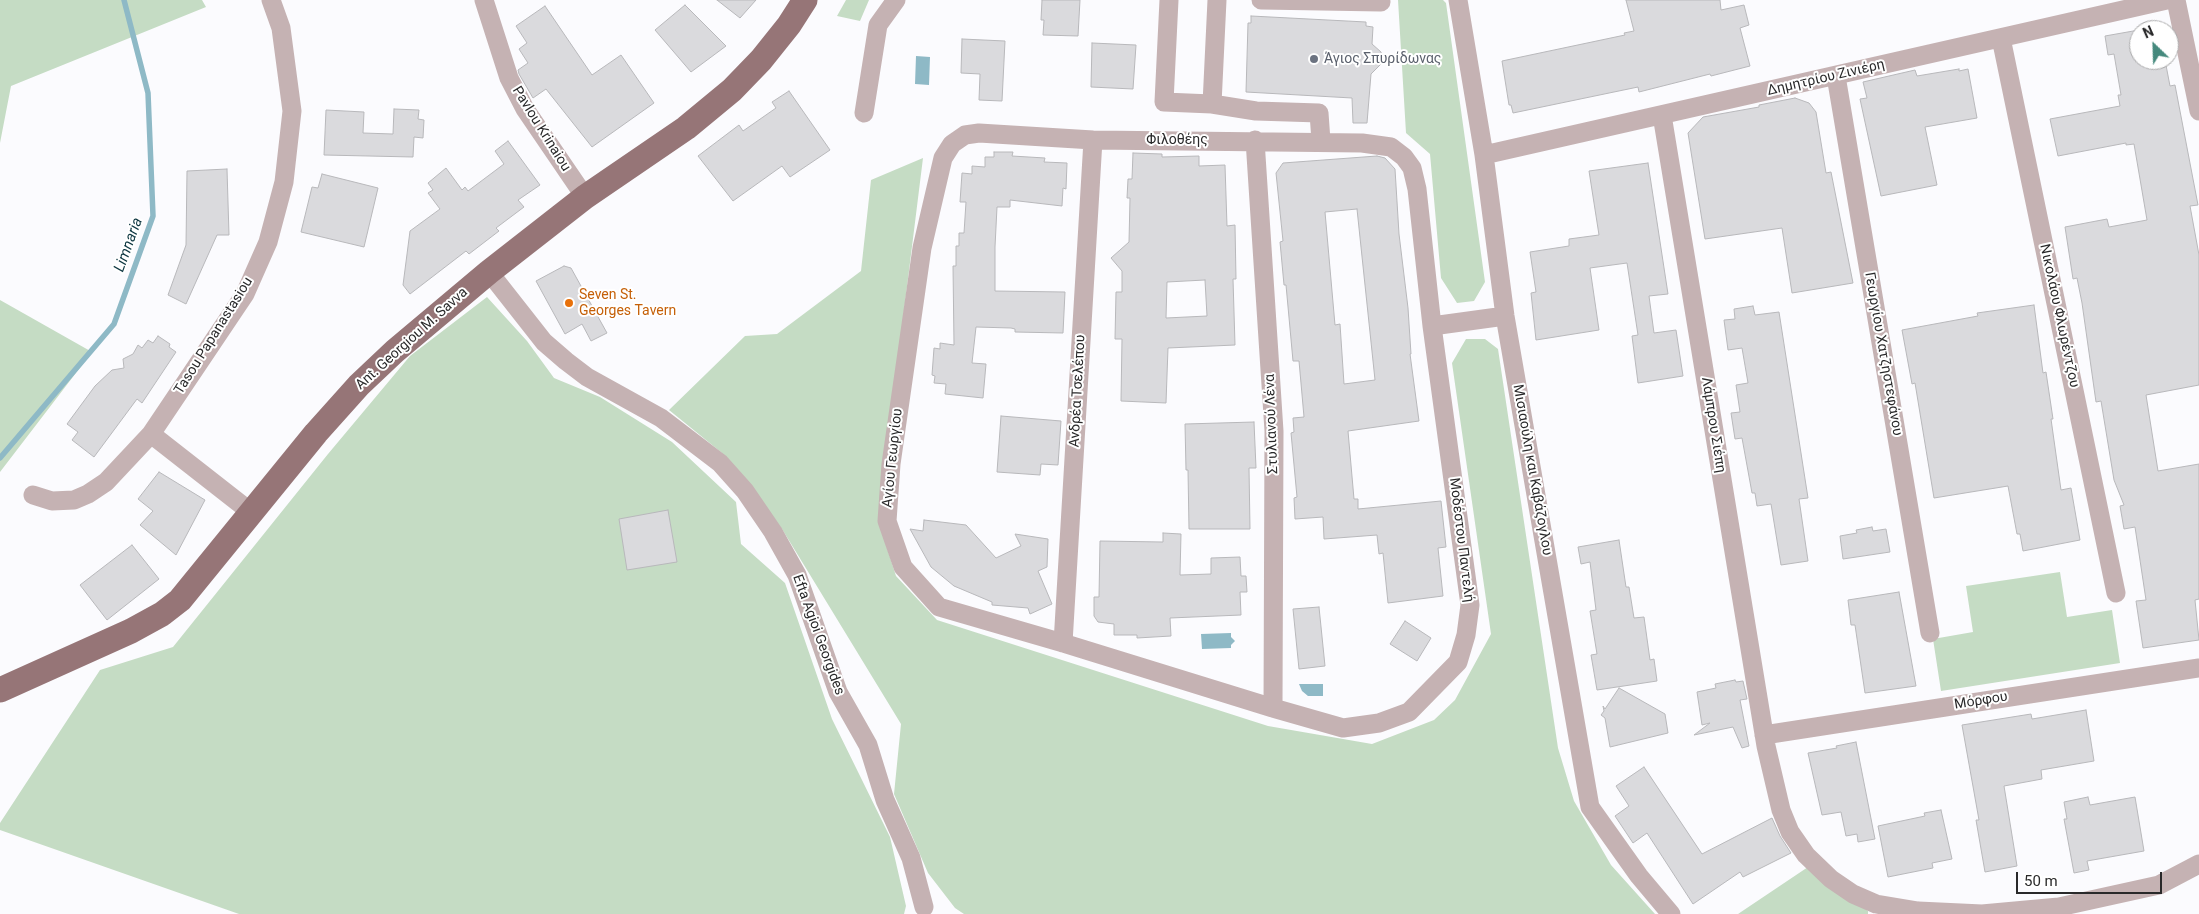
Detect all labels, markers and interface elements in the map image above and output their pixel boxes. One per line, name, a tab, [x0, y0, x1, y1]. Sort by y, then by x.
north arrow	[2129, 20, 2179, 70]
text: N	[2141, 23, 2156, 42]
place label: Άγιος Σπυρίδωνας	[1324, 51, 1441, 67]
marker: Άγιος Σπυρίδωνας	[1308, 53, 1320, 65]
street label: Δημητρίου Ζινιέρη	[1766, 56, 1886, 100]
street label: Pavlou Krinaiou	[508, 83, 574, 175]
street label: Φιλοθέης	[1146, 132, 1208, 148]
water label: Limnaria	[111, 215, 147, 275]
street label: Νικολάου Φλωρέντζου	[2036, 243, 2082, 389]
street label: Γεωργίου Χατζηστεφάνου	[1860, 271, 1906, 437]
street label: Tasou Papanastasiou	[171, 274, 257, 398]
street label: Ant. Georgiou M. Savva	[353, 284, 471, 394]
place label: Seven St. Georges Tavern	[579, 287, 676, 320]
marker: Seven St. Georges Tavern	[563, 297, 575, 309]
street label: Ανδρέα Τσελέπου	[1067, 334, 1089, 448]
street label: Στυλιανού Λένα	[1262, 374, 1282, 474]
street label: Λάμπρου Σιέπη	[1697, 376, 1729, 474]
street label: Μισιαούλη και Καβάζογλου	[1509, 383, 1555, 557]
street label: Αγίου Γεωργίου	[879, 408, 907, 508]
street label: Μοδέστου Παντελή	[1445, 477, 1477, 603]
street label: Efta Agioi Georgides	[788, 572, 848, 698]
street label: Μόρφου	[1953, 689, 2009, 713]
scale bar	[2019, 862, 2165, 894]
text: 50 m	[2024, 872, 2058, 890]

